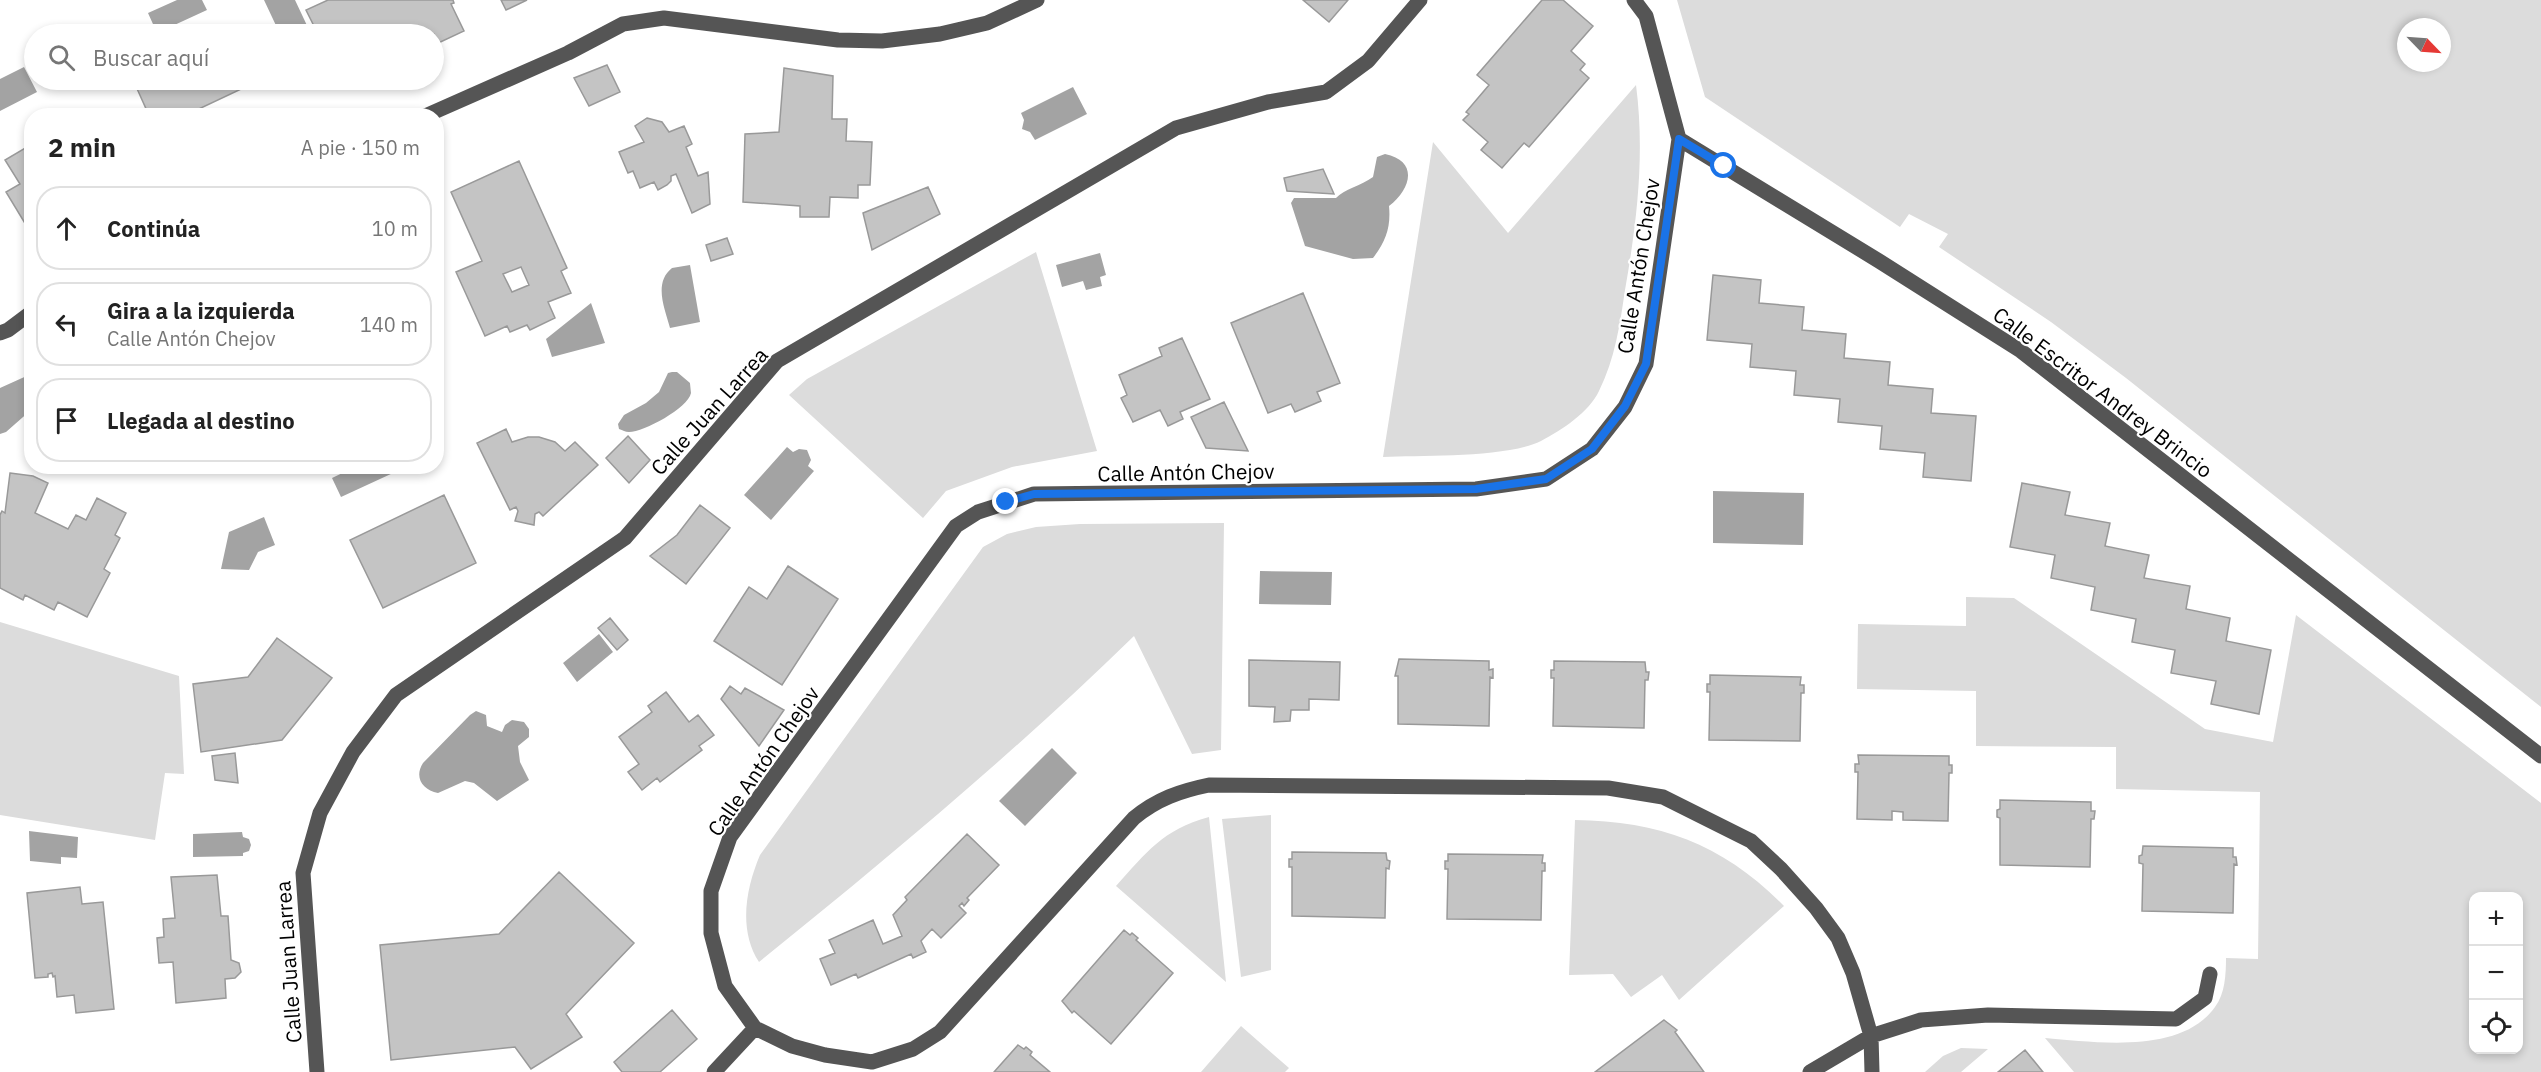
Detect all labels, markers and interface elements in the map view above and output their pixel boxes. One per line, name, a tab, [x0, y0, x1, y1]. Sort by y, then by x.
north arrow	[2397, 18, 2451, 72]
search box	[24, 24, 444, 90]
icon: search	[45, 41, 78, 74]
text: Buscar aquí	[93, 43, 209, 72]
text: 2 min	[48, 130, 116, 164]
text: A pie · 150 m	[301, 134, 420, 161]
route start	[1710, 152, 1736, 178]
street label: Calle Antón Chejov	[1610, 176, 1666, 356]
icon: ahead	[50, 212, 83, 245]
text: Continúa	[107, 214, 200, 243]
text: 10 m	[372, 215, 418, 242]
text: Gira a la izquierda	[107, 296, 295, 325]
street label: Calle Escritor Andrey Brincio	[1988, 300, 2218, 484]
icon: left	[50, 308, 83, 341]
text: 140 m	[360, 311, 418, 338]
text: Calle Antón Chejov	[107, 325, 276, 352]
street label: Calle Juan Larrea	[644, 341, 774, 481]
icon: arrive	[50, 404, 83, 437]
text: Llegada al destino	[107, 406, 295, 435]
street label: Calle Antón Chejov	[1097, 456, 1275, 488]
route end	[992, 488, 1018, 514]
street label: Calle Antón Chejov	[701, 680, 825, 842]
street label: Calle Juan Larrea	[268, 880, 308, 1044]
map controls	[2469, 892, 2523, 1054]
button: +	[2469, 892, 2523, 946]
button: −	[2469, 946, 2523, 1000]
button: locate	[2469, 1000, 2523, 1054]

